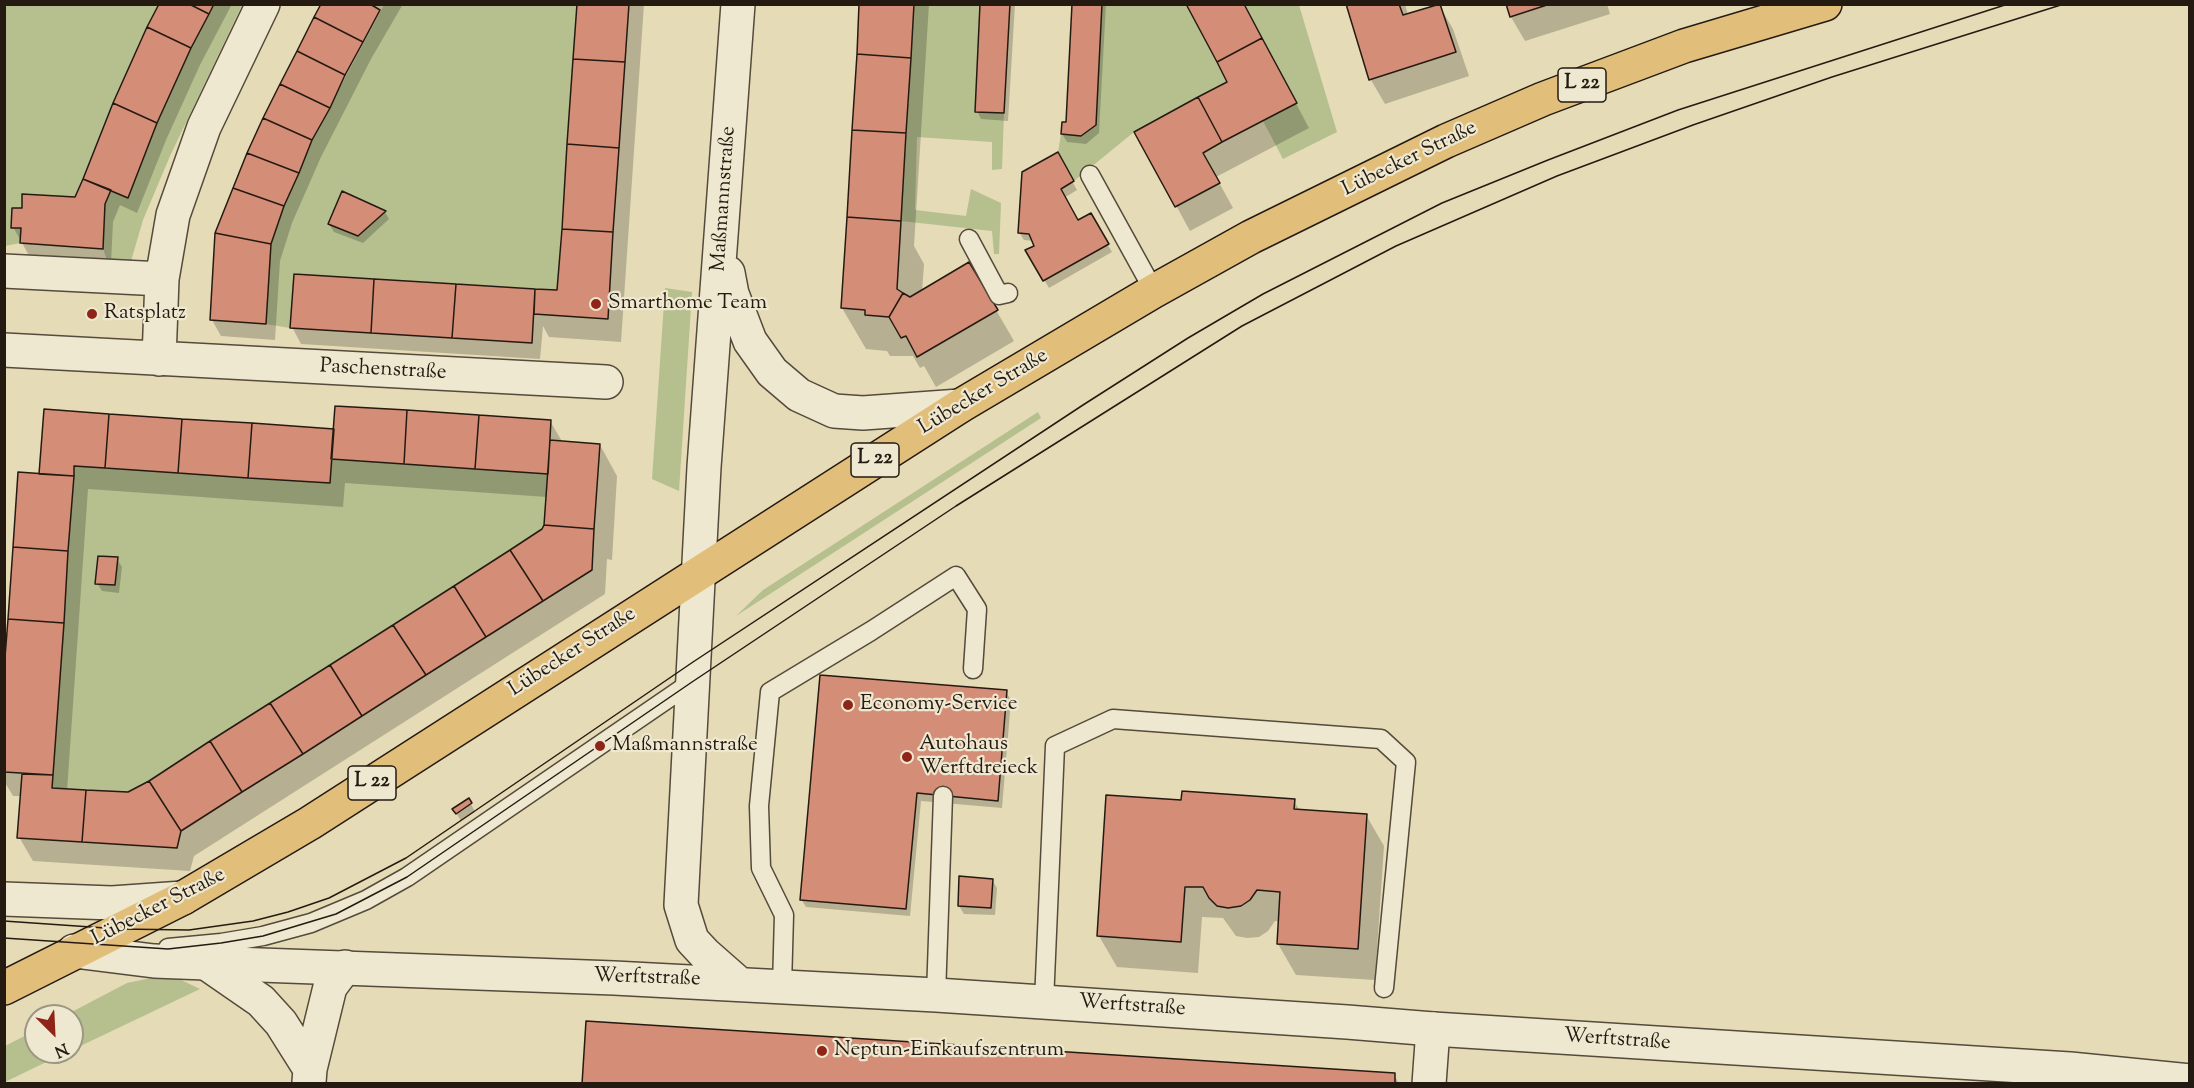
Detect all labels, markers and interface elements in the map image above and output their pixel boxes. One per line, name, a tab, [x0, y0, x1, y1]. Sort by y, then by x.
road number: L 22	[1558, 68, 1606, 102]
street label: Lübecker Straße	[1339, 117, 1481, 203]
street label: Maßmannstraße	[707, 125, 743, 273]
place label: Smarthome Team	[608, 291, 767, 317]
marker: Smarthome Team	[589, 297, 603, 311]
place label: Ratsplatz	[104, 301, 186, 327]
marker: Ratsplatz	[85, 307, 99, 321]
street label: Lübecker Straße	[915, 344, 1053, 442]
street label: Paschenstraße	[319, 355, 447, 387]
road number: L 22	[851, 443, 899, 477]
street label: Lübecker Straße	[505, 603, 641, 703]
place label: Economy-Service	[860, 692, 1018, 718]
marker: Economy-Service	[841, 698, 855, 712]
place label: Autohaus Werftdreieck	[919, 732, 1038, 782]
place label: Maßmannstraße	[612, 733, 758, 759]
marker: Maßmannstraße	[593, 739, 607, 753]
marker: Autohaus Werftdreieck	[900, 750, 914, 764]
road number: L 22	[348, 766, 396, 800]
street label: Lübecker Straße	[88, 864, 230, 952]
street label: Werftstraße	[593, 965, 701, 993]
street label: Werftstraße	[1078, 991, 1186, 1023]
north arrow	[24, 1004, 84, 1064]
street label: Werftstraße	[1563, 1025, 1671, 1057]
text: N	[50, 1036, 71, 1062]
place label: Neptun-Einkaufszentrum	[834, 1038, 1064, 1064]
marker: Neptun-Einkaufszentrum	[815, 1044, 829, 1058]

